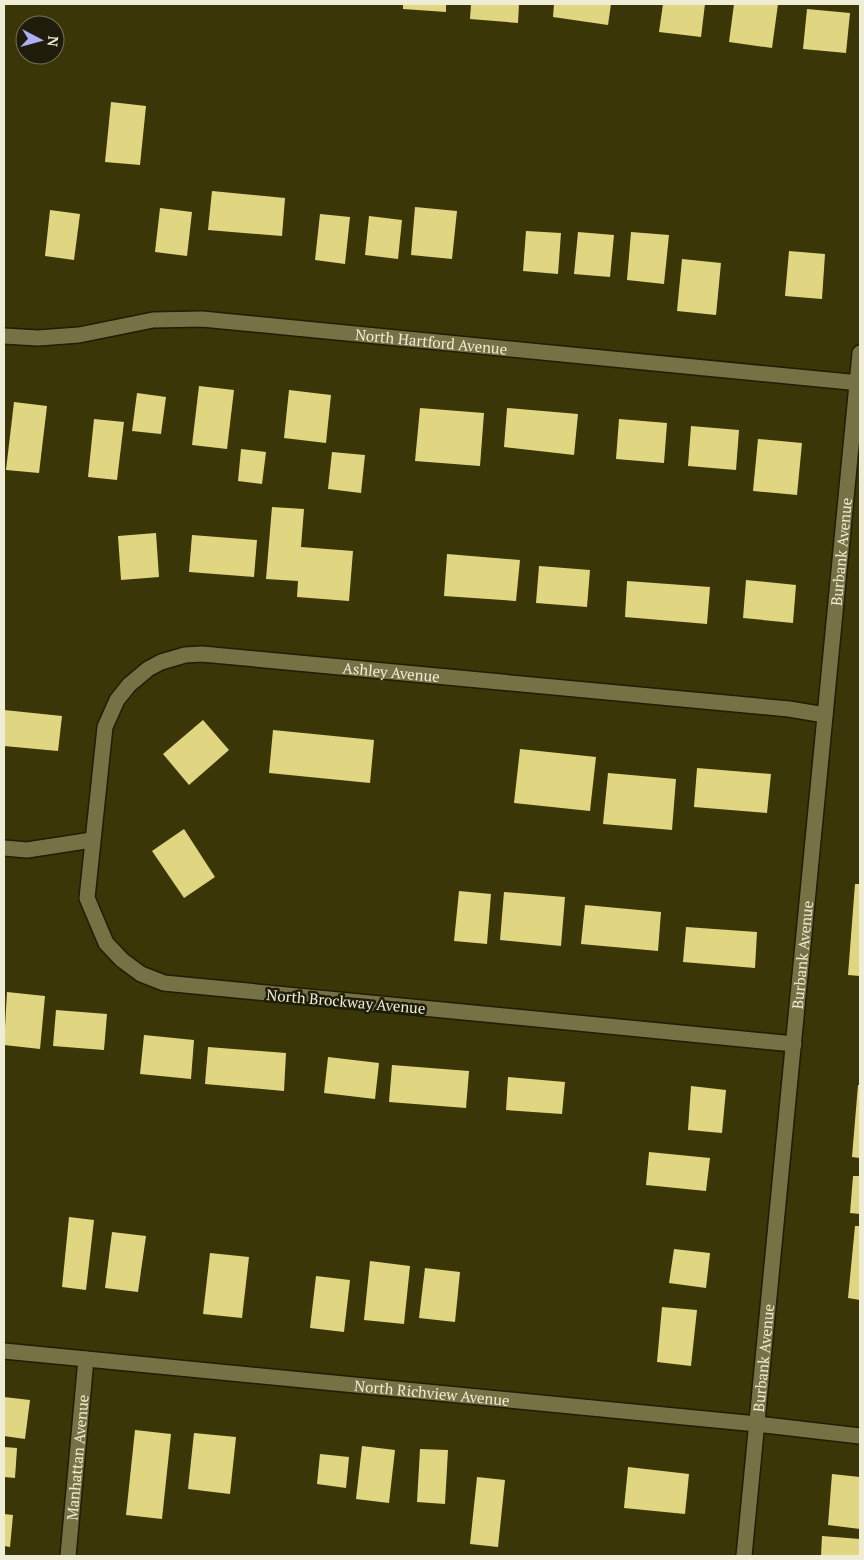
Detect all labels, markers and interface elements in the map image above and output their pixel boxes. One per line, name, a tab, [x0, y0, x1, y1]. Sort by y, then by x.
north arrow	[15, 15, 65, 65]
text: N	[43, 35, 63, 48]
street label: North Hartford Avenue	[354, 324, 508, 359]
street label: Burbank Avenue	[826, 497, 856, 607]
street label: Ashley Avenue	[342, 657, 441, 686]
street label: Burbank Avenue	[787, 900, 817, 1010]
street label: North Brockway Avenue	[266, 984, 426, 1018]
street label: Burbank Avenue	[748, 1303, 778, 1413]
street label: North Richview Avenue	[353, 1375, 511, 1410]
street label: Manhattan Avenue	[61, 1394, 93, 1521]

